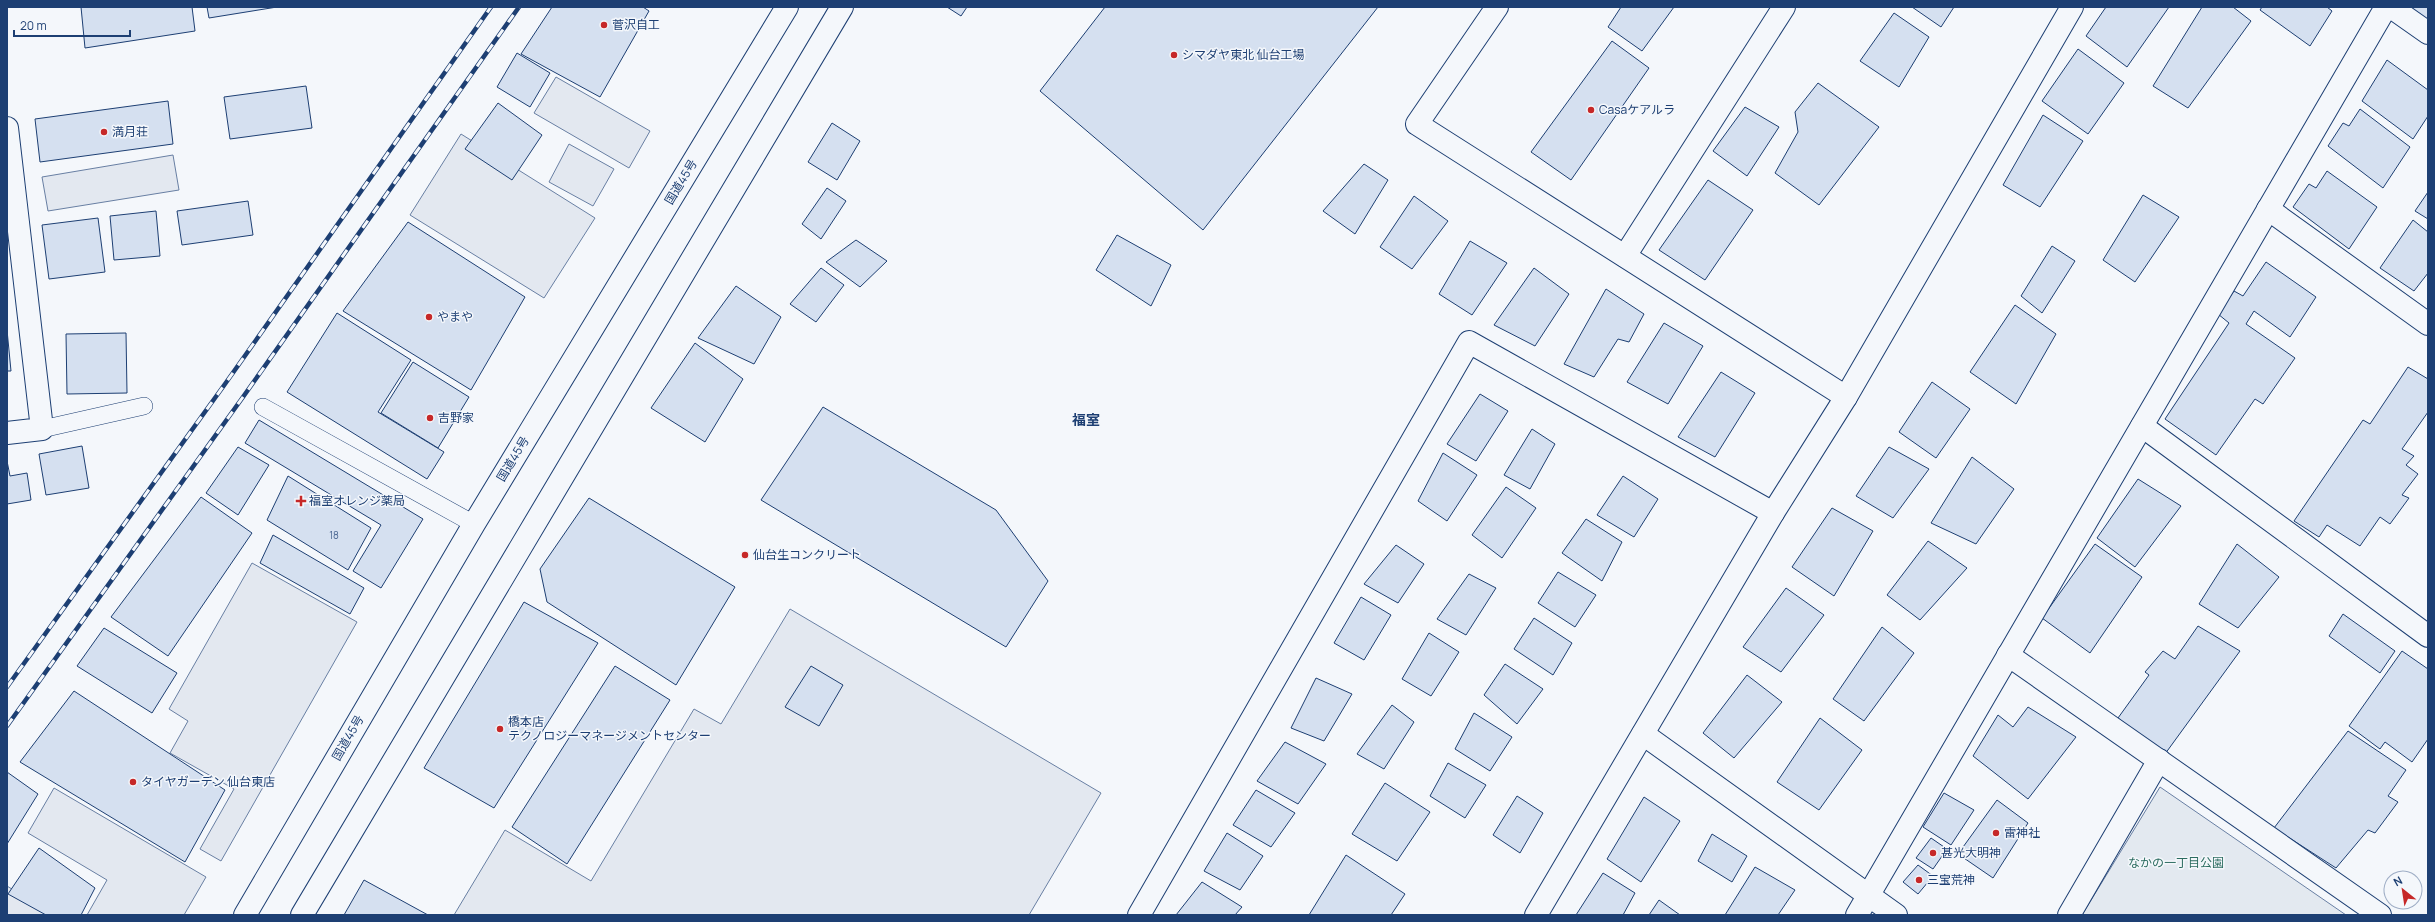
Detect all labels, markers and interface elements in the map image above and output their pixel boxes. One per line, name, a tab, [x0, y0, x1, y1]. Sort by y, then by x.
scale bar	[14, 12, 130, 38]
place label: 菅沢自工	[612, 16, 660, 33]
text: 20 m	[20, 17, 47, 34]
marker: 菅沢自工	[599, 20, 609, 30]
place label: シマダヤ東北 仙台工場	[1182, 46, 1304, 63]
marker: シマダヤ東北 仙台工場	[1169, 50, 1179, 60]
place label: Casaケアルラ	[1599, 101, 1675, 118]
marker: Casaケアルラ	[1586, 105, 1596, 115]
place label: 満月荘	[112, 123, 148, 140]
marker: 満月荘	[99, 127, 109, 137]
street label: 国道45号	[660, 156, 701, 208]
place label: やまや	[437, 308, 473, 325]
marker: やまや	[424, 312, 434, 322]
place label: 吉野家	[438, 409, 474, 426]
district label: 福室	[1072, 410, 1100, 429]
marker: 吉野家	[425, 413, 435, 423]
street label: 国道45号	[492, 433, 533, 485]
place label: 福室オレンジ薬局	[309, 492, 405, 509]
marker: 福室オレンジ薬局	[296, 496, 306, 506]
house number: 18	[329, 528, 339, 542]
place label: 仙台生コンクリート	[753, 546, 861, 563]
marker: 仙台生コンクリート	[740, 550, 750, 560]
street label: 国道45号	[328, 712, 367, 764]
place label: 橋本店 テクノロジーマネージメントセンター	[508, 713, 711, 744]
marker: 橋本店 テクノロジーマネージメントセンター	[495, 724, 505, 734]
place label: タイヤガーデン 仙台東店	[141, 773, 275, 790]
marker: タイヤガーデン 仙台東店	[128, 777, 138, 787]
place label: 雷神社	[2004, 824, 2040, 841]
marker: 雷神社	[1991, 828, 2001, 838]
place label: 甚光大明神	[1941, 844, 2001, 861]
marker: 甚光大明神	[1928, 848, 1938, 858]
park label: なかの一丁目公園	[2128, 854, 2224, 871]
north arrow	[2383, 870, 2423, 910]
place label: 三宝荒神	[1927, 871, 1975, 888]
text: N	[2391, 872, 2405, 889]
marker: 三宝荒神	[1914, 875, 1924, 885]

